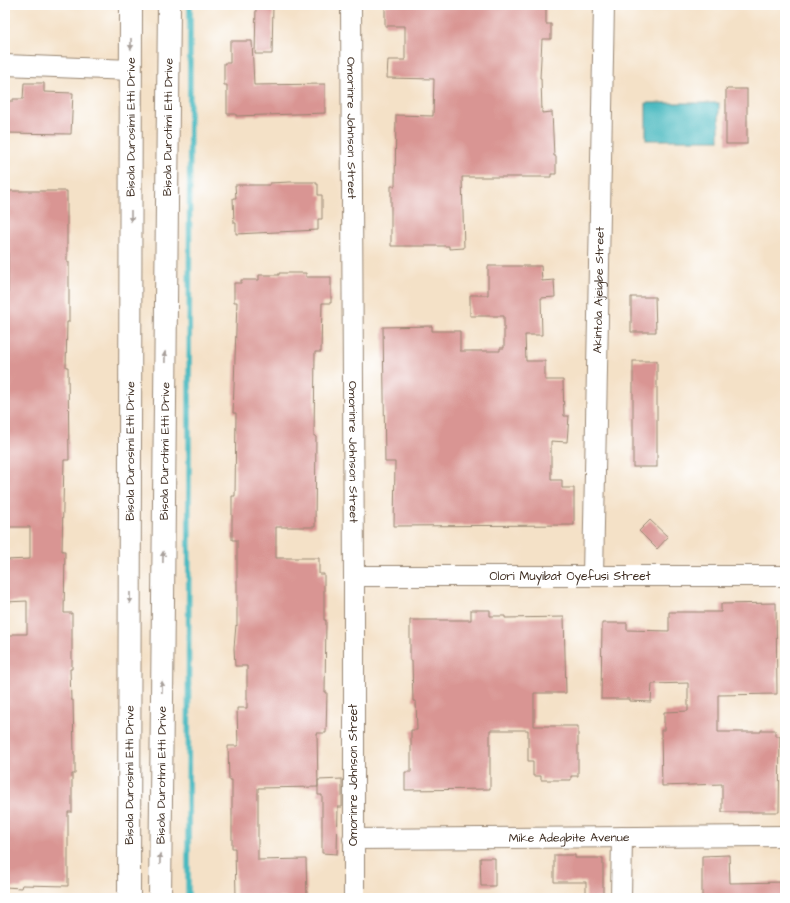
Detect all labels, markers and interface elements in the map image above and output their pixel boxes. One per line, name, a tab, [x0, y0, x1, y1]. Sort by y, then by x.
one-way arrow	[128, 38, 134, 51]
street label: Bisola Durosimi Etti Drive	[122, 57, 139, 197]
street label: Bisola Durotimi Etti Drive	[159, 57, 177, 196]
street label: Omorinre Johnson Street	[343, 57, 361, 199]
one-way arrow	[128, 210, 134, 223]
street label: Akintola Ajeigbe Street	[589, 226, 608, 354]
one-way arrow	[162, 351, 169, 363]
street label: Bisola Durosimi Etti Drive	[121, 381, 139, 521]
street label: Bisola Durotimi Etti Drive	[155, 381, 174, 520]
street label: Omorinre Johnson Street	[344, 381, 362, 523]
one-way arrow	[160, 551, 167, 563]
street label: Olori Muyibat Oyefusi Street	[489, 568, 651, 586]
one-way arrow	[127, 592, 133, 605]
one-way arrow	[159, 680, 165, 693]
street label: Omorinre Johnson Street	[345, 704, 362, 846]
street label: Bisola Durosimi Etti Drive	[121, 705, 138, 845]
street label: Bisola Durotimi Etti Drive	[152, 705, 170, 844]
street label: Mike Adegbite Avenue	[509, 829, 630, 847]
one-way arrow	[157, 853, 164, 865]

